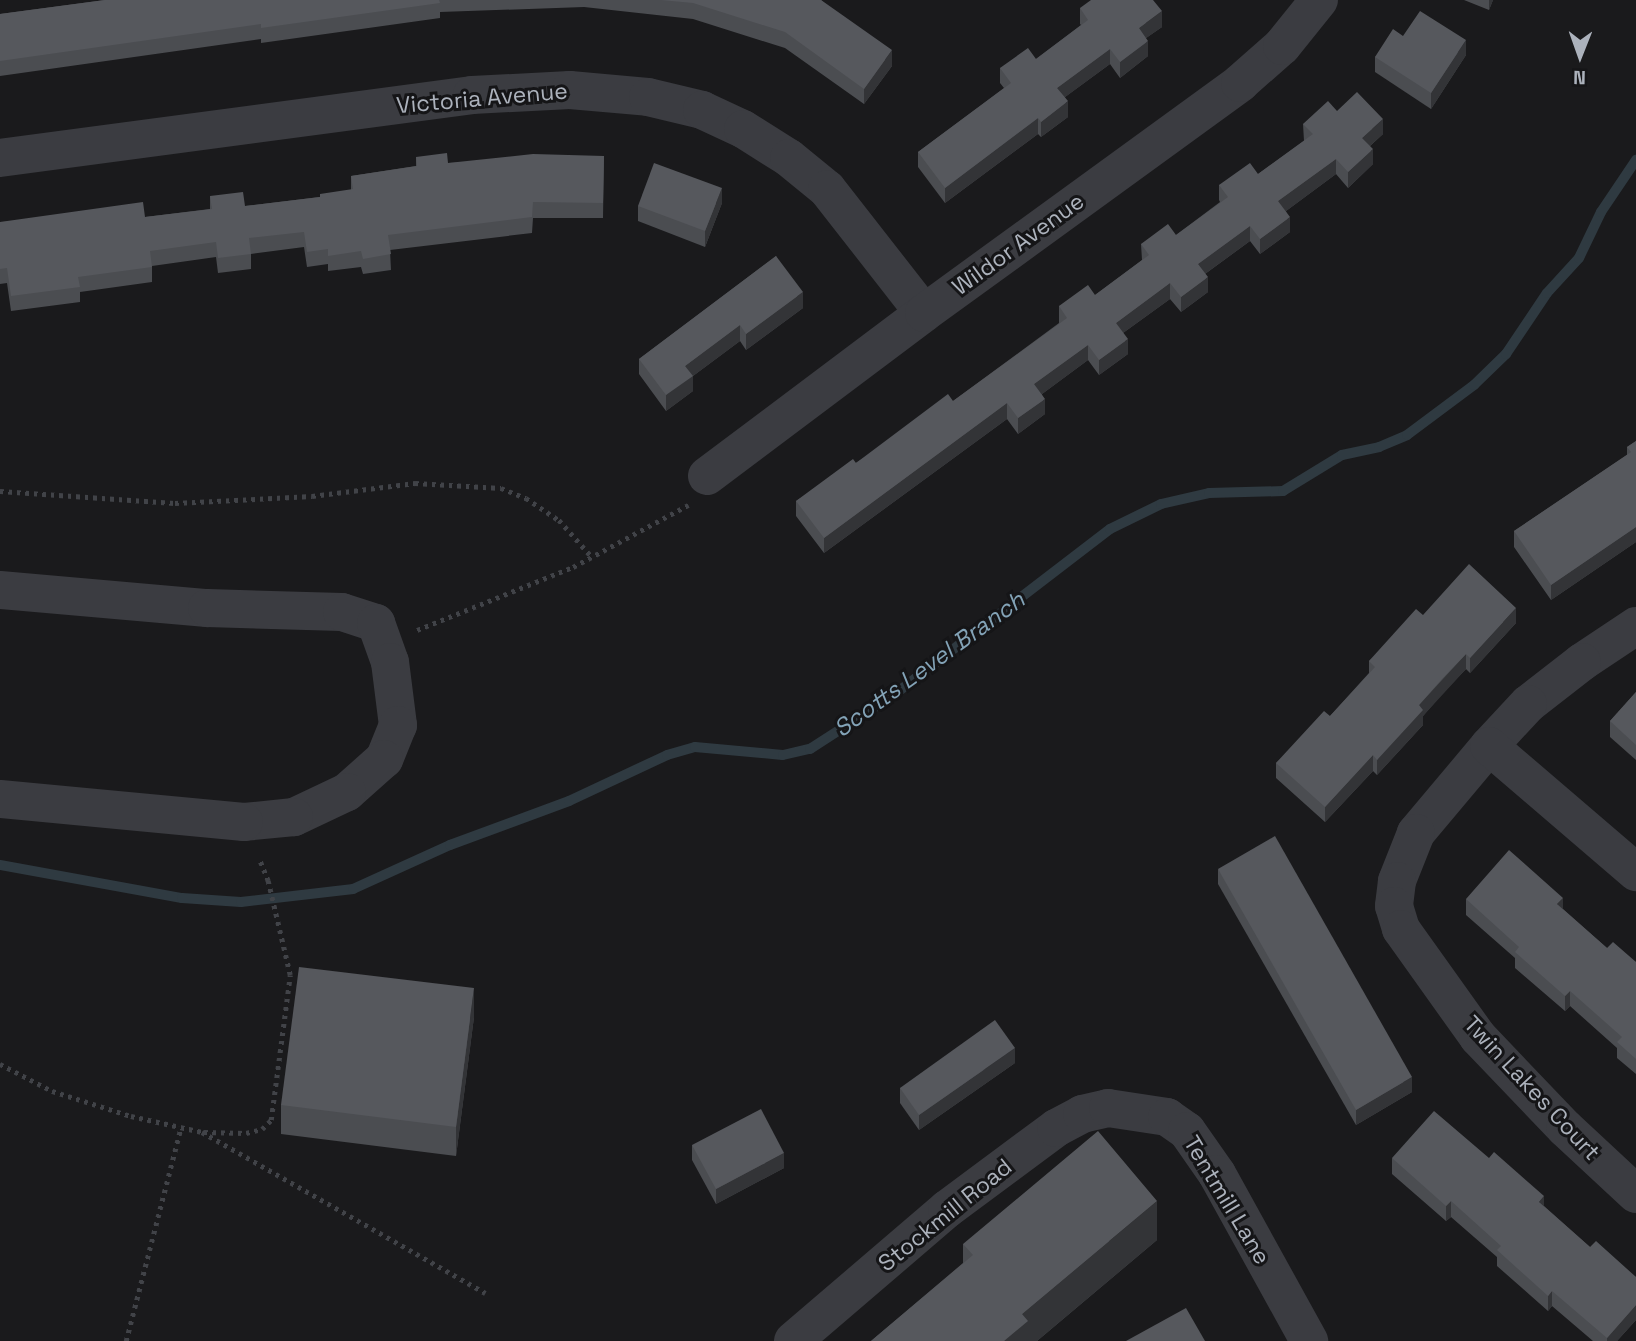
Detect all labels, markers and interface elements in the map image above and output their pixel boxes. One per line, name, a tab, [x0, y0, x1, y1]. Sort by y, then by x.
north arrow	[1545, 21, 1615, 91]
text: N	[1573, 65, 1586, 90]
street label: Victoria Avenue	[395, 77, 569, 119]
street label: Wildor Avenue	[947, 187, 1089, 301]
water label: Scotts Level Branch	[828, 585, 1030, 743]
street label: Twin Lakes Court	[1458, 1010, 1606, 1166]
street label: Tentmill Lane	[1178, 1131, 1276, 1269]
street label: Stockmill Road	[873, 1153, 1017, 1277]

